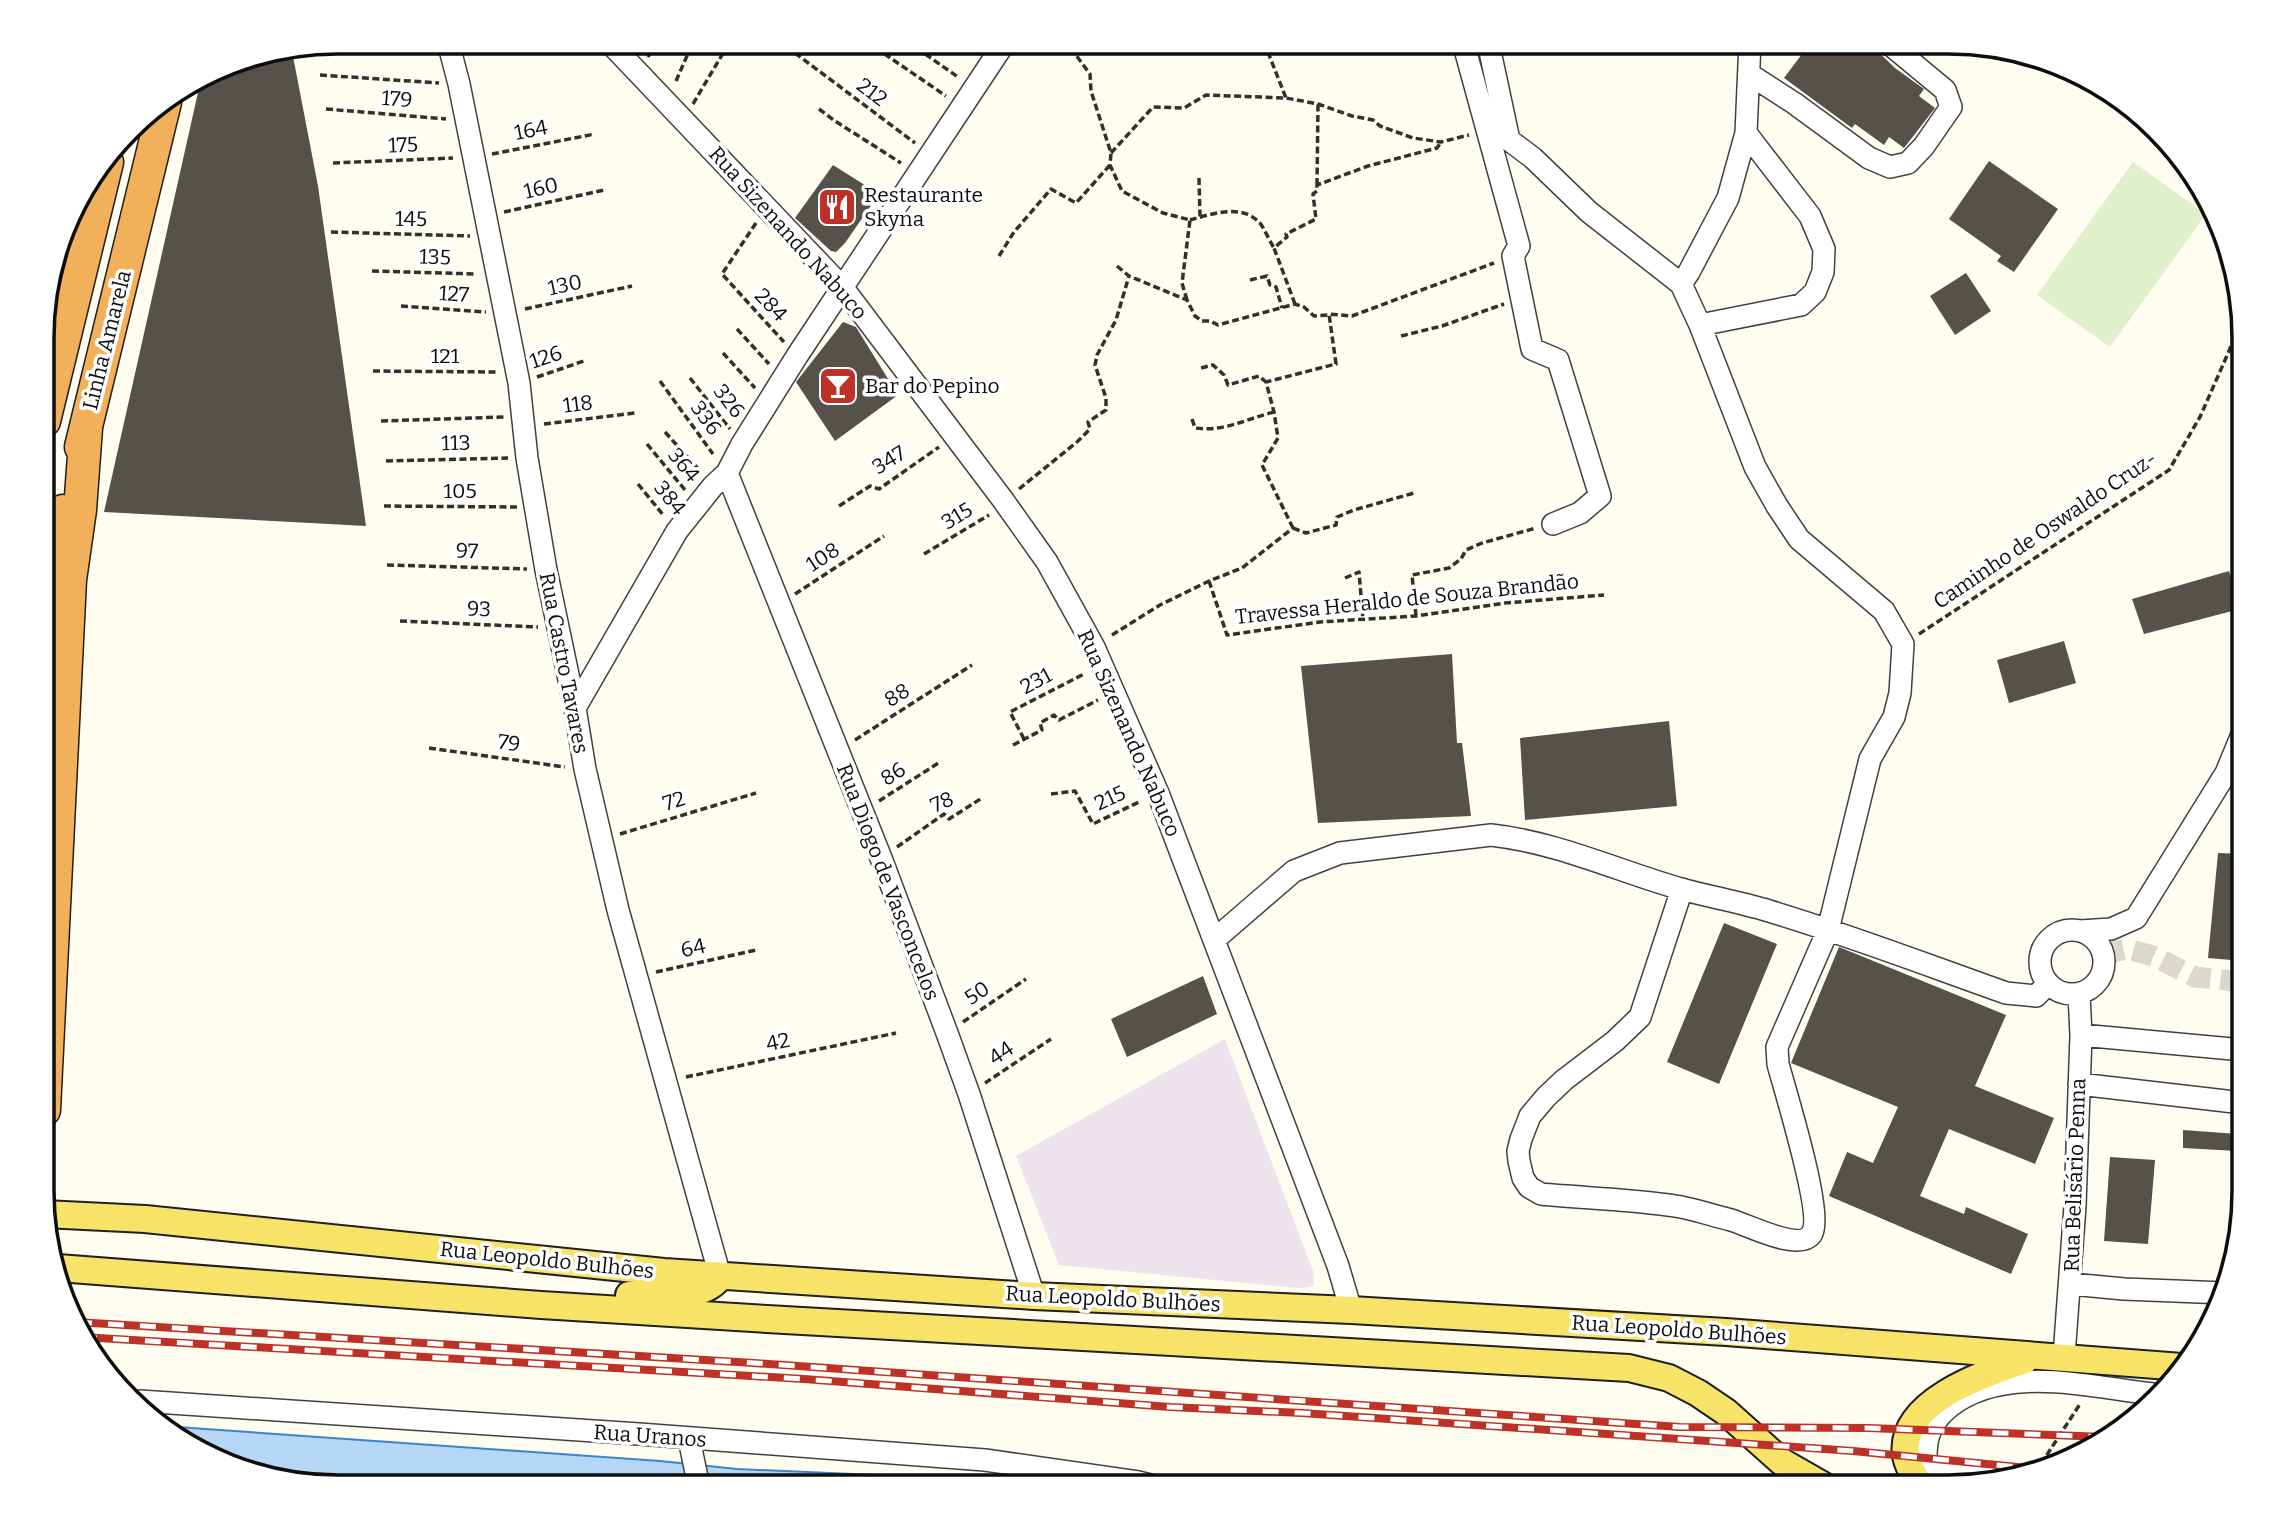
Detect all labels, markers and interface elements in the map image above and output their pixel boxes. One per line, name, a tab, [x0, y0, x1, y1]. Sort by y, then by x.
street label: 212	[852, 72, 892, 112]
street label: 179	[381, 85, 413, 113]
street label: 164	[512, 114, 550, 146]
street label: 175	[388, 131, 418, 159]
street label: Rua Sizenando Nabuco	[703, 141, 873, 325]
street label: 160	[521, 171, 561, 205]
place label: Restaurante Skyna	[864, 182, 983, 232]
restaurant icon: Restaurante Skyna	[816, 186, 858, 228]
street label: 145	[395, 206, 427, 232]
street label: 135	[419, 243, 451, 271]
street label: Linha Amarela	[77, 267, 137, 413]
street label: 130	[546, 269, 584, 301]
street label: 127	[438, 280, 470, 308]
street label: 284	[749, 283, 793, 327]
street label: 126	[527, 340, 565, 374]
street label: 121	[431, 343, 460, 369]
bar icon: Bar do Pepino	[817, 365, 859, 407]
place label: Bar do Pepino	[865, 373, 1000, 399]
street label: 326	[708, 379, 750, 423]
street label: 118	[562, 389, 594, 419]
street label: 336	[685, 396, 727, 440]
street label: 113	[441, 430, 471, 456]
street label: 347	[868, 440, 911, 480]
street label: 364	[662, 443, 706, 487]
street label: Caminho de Oswaldo Cruz-	[1928, 445, 2162, 615]
street label: 384	[648, 475, 692, 521]
street label: 105	[443, 478, 477, 504]
street label: 315	[937, 497, 977, 535]
street label: 108	[801, 537, 845, 577]
street label: 97	[455, 538, 479, 564]
street label: Travessa Heraldo de Souza Brandão	[1234, 568, 1580, 630]
street label: Rua Castro Tavares	[534, 570, 594, 756]
street label: 93	[467, 596, 491, 622]
street label: Rua Sizenando Nabuco	[1072, 625, 1186, 841]
street label: 231	[1016, 662, 1057, 700]
street label: 88	[879, 677, 915, 713]
street label: 79	[496, 729, 522, 757]
street label: 86	[876, 756, 910, 792]
street label: Rua Diogo de Vasconcelos	[831, 760, 945, 1004]
street label: 215	[1090, 780, 1130, 816]
street label: 72	[660, 785, 688, 817]
street label: 78	[926, 785, 958, 819]
street label: 64	[678, 933, 708, 963]
street label: 50	[959, 975, 995, 1011]
street label: 42	[764, 1027, 792, 1057]
street label: 44	[984, 1035, 1018, 1071]
street label: Rua Belisário Penna	[2059, 1077, 2091, 1272]
street label: Rua Leopoldo Bulhões	[439, 1236, 655, 1284]
street label: Rua Leopoldo Bulhões	[1005, 1280, 1221, 1318]
street label: Rua Leopoldo Bulhões	[1571, 1310, 1787, 1350]
street label: Rua Uranos	[593, 1419, 707, 1453]

